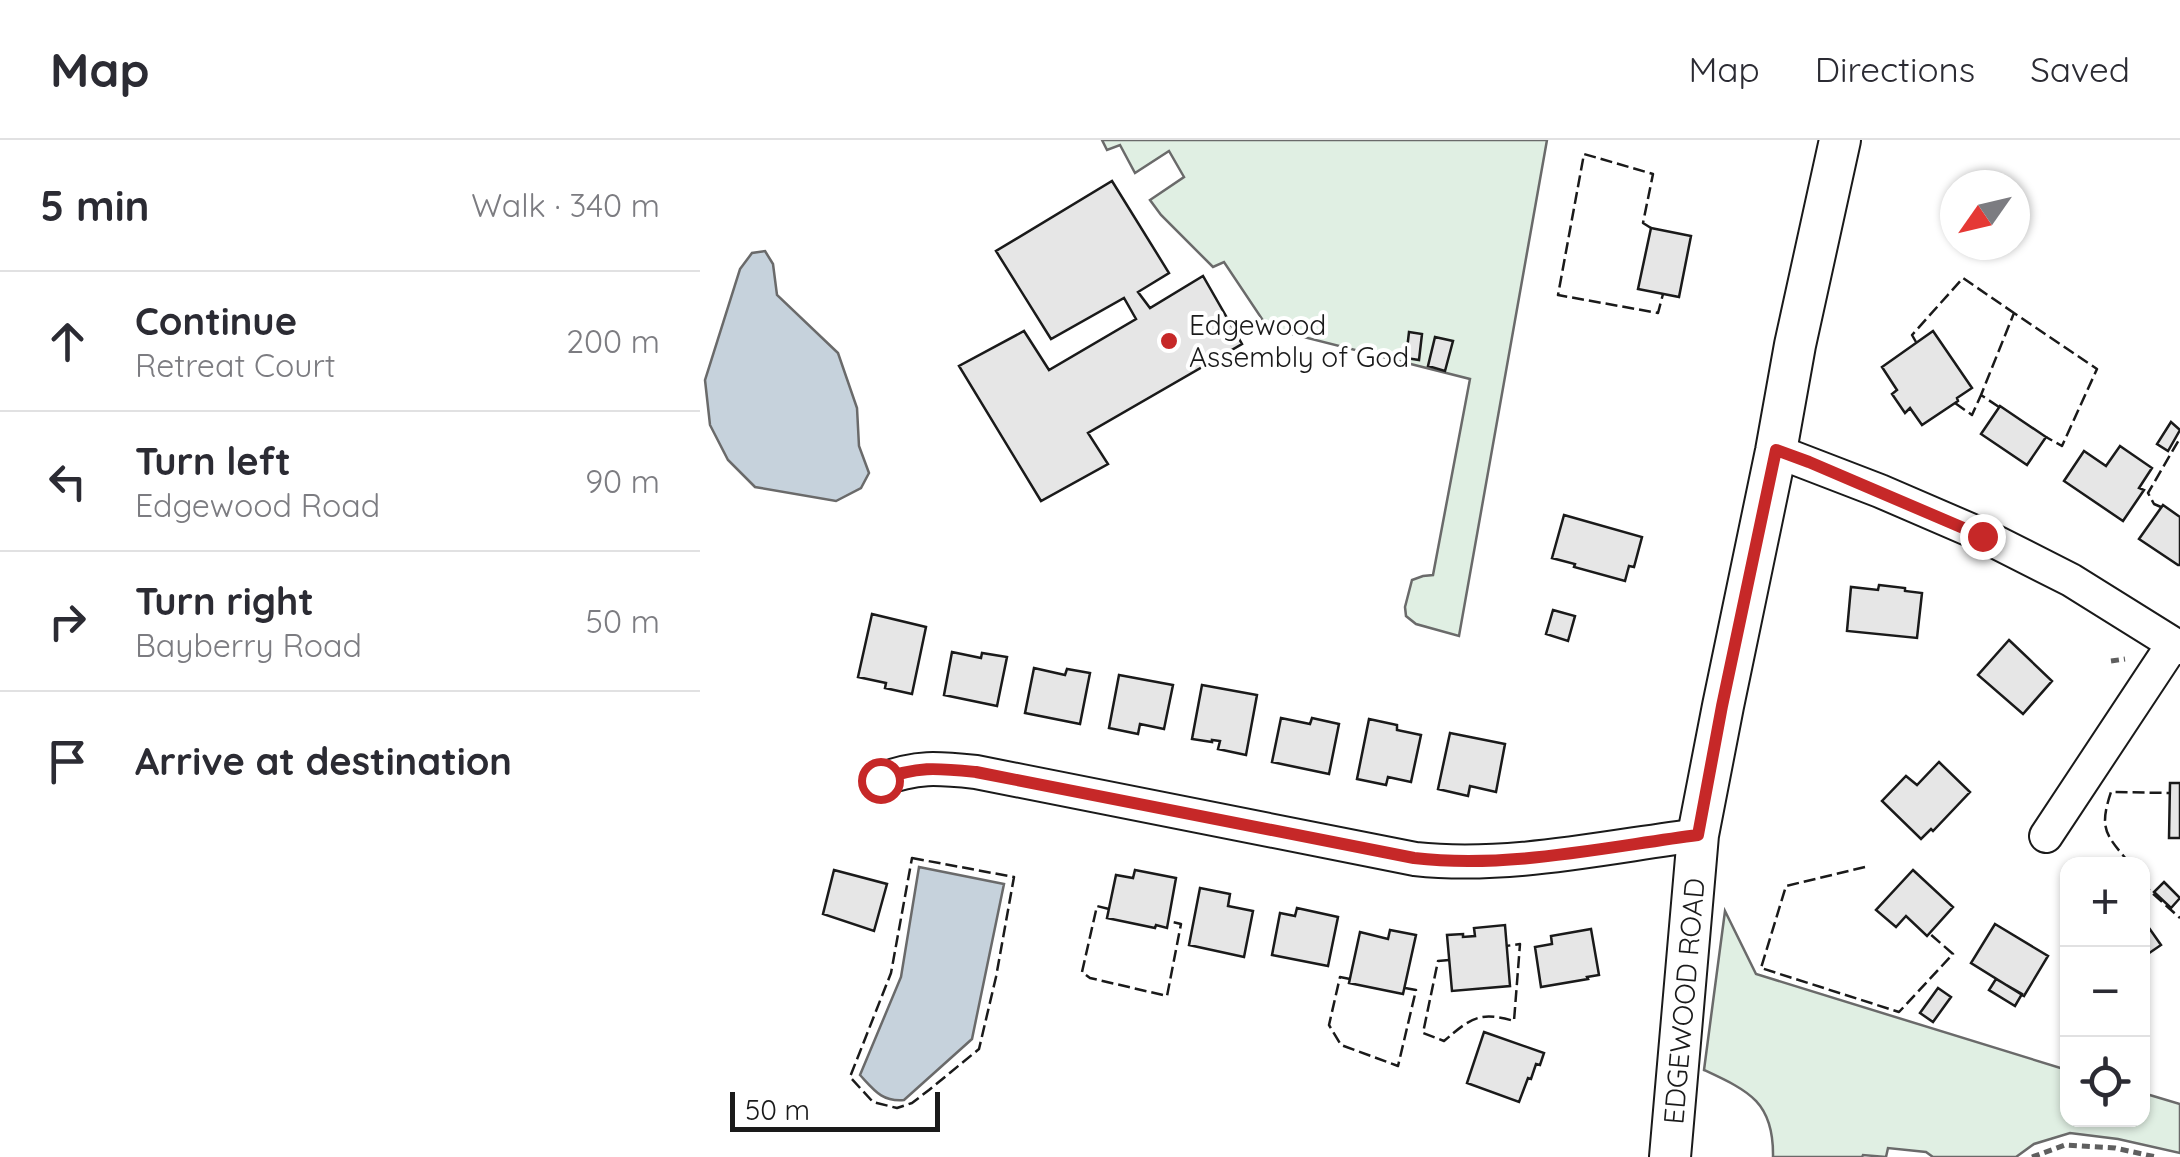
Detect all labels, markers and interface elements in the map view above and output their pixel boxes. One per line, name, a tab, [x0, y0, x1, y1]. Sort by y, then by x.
text: Map	[50, 39, 150, 99]
text: Map	[1688, 47, 1760, 91]
text: Directions	[1815, 47, 1975, 91]
text: Saved	[2030, 47, 2130, 91]
north arrow	[1940, 170, 2030, 260]
text: 5 min	[40, 179, 150, 232]
text: Walk · 340 m	[471, 185, 660, 225]
text: Continue	[135, 297, 297, 345]
place label: Edgewood Assembly of God	[1189, 307, 1409, 374]
icon: ahead	[40, 314, 95, 369]
text: 200 m	[566, 321, 660, 361]
marker: Edgewood Assembly of God	[1158, 330, 1180, 352]
text: Retreat Court	[135, 345, 336, 385]
text: Turn left	[135, 437, 291, 485]
icon: left	[40, 454, 95, 509]
text: 90 m	[585, 461, 660, 501]
text: Edgewood Road	[135, 485, 380, 525]
route end	[1960, 514, 2006, 560]
text: Turn right	[135, 577, 314, 625]
icon: right	[40, 594, 95, 649]
text: 50 m	[586, 601, 660, 641]
text: Bayberry Road	[135, 625, 362, 665]
icon: arrive	[40, 734, 95, 789]
text: Arrive at destination	[135, 737, 512, 785]
route start	[858, 758, 904, 804]
map controls	[2060, 857, 2150, 1127]
button: +	[2060, 857, 2150, 947]
street label: EDGEWOOD ROAD	[1655, 876, 1712, 1126]
button: −	[2060, 947, 2150, 1037]
button: locate	[2060, 1037, 2150, 1127]
scale bar	[730, 1087, 940, 1132]
text: 50 m	[745, 1092, 810, 1127]

